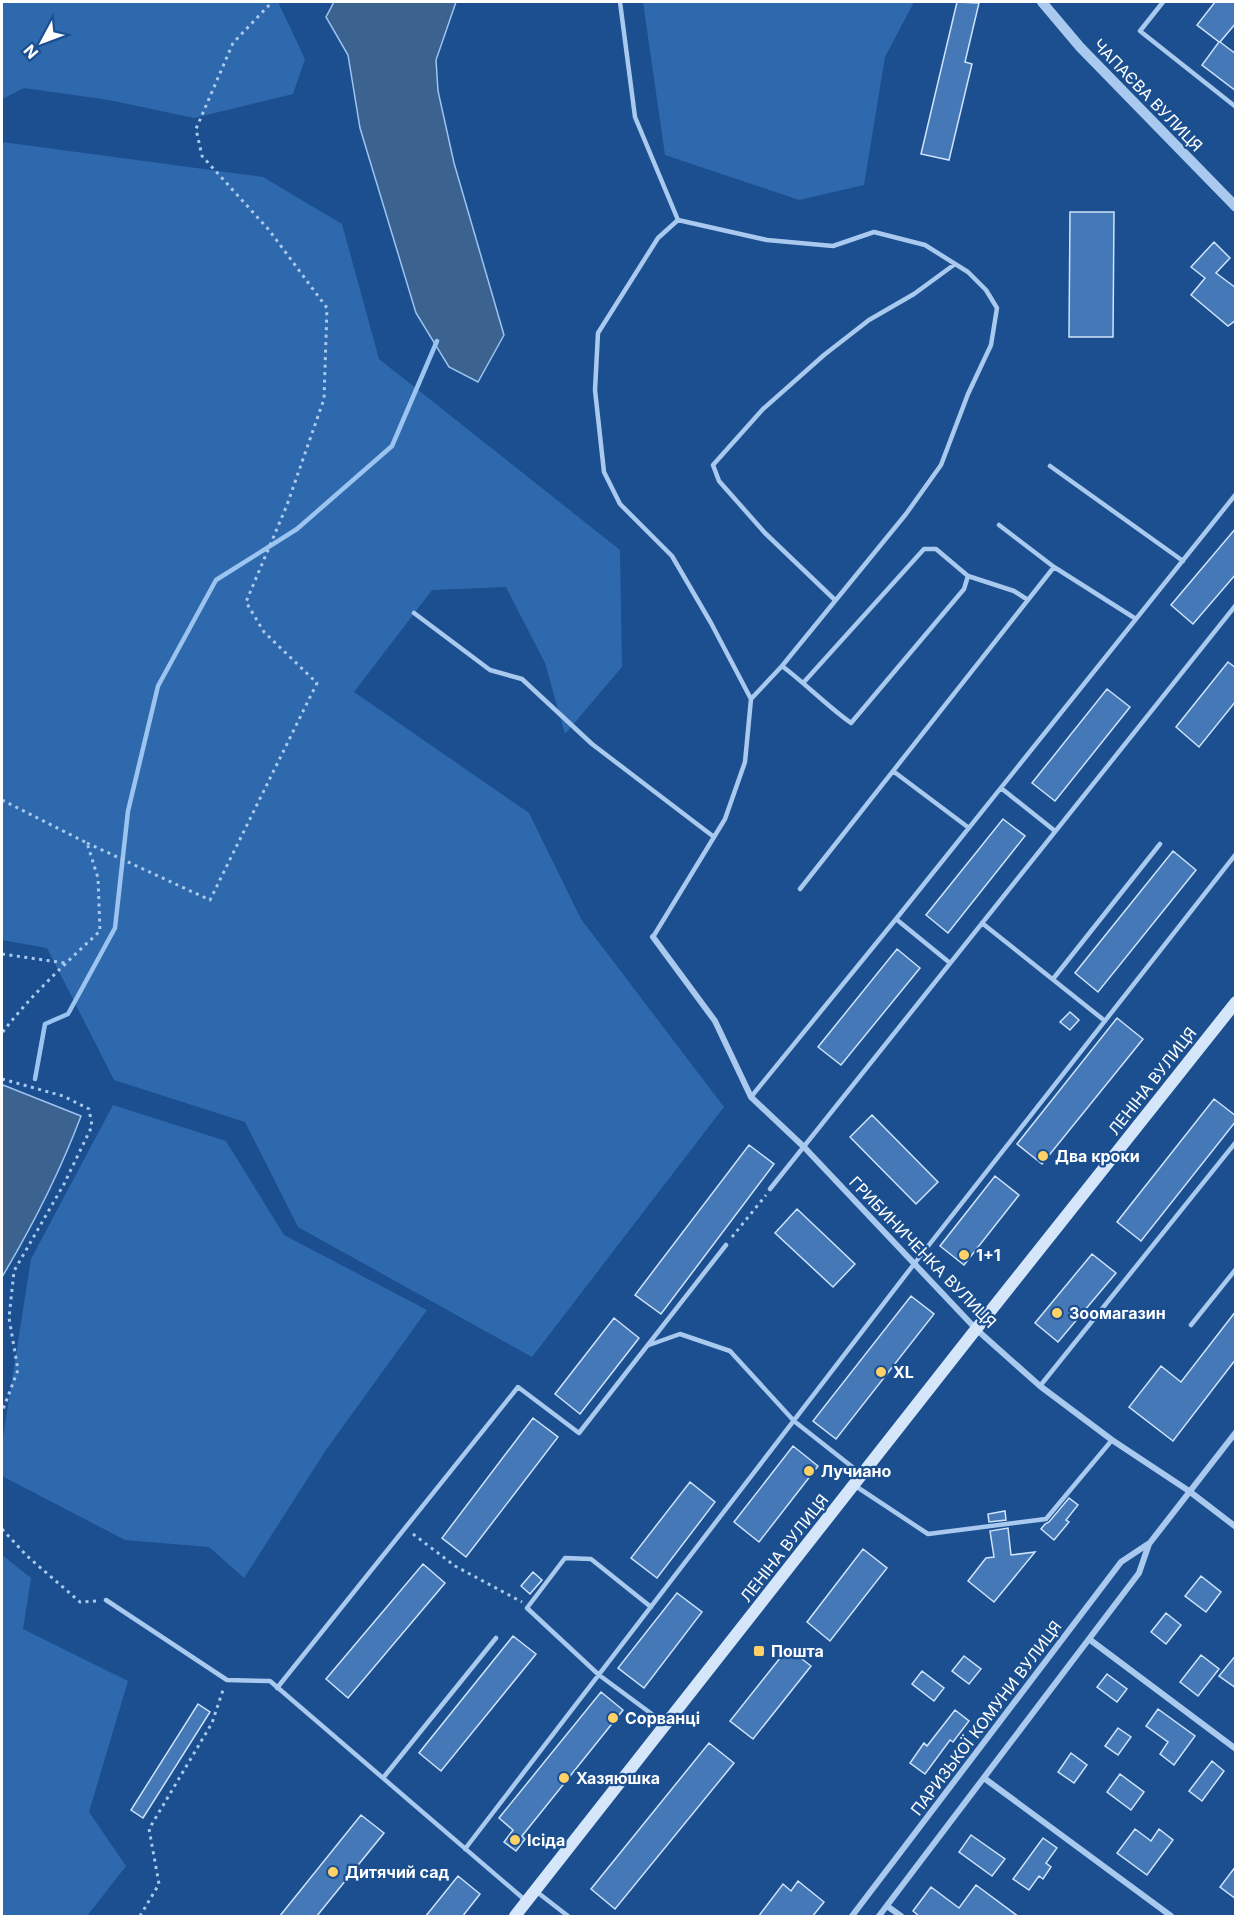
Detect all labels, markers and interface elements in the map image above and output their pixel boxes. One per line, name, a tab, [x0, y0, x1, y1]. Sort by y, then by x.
north arrow	[12, 12, 72, 72]
street label: ЧАПАЄВА ВУЛИЦЯ	[1089, 35, 1207, 155]
text: N	[19, 41, 42, 63]
street label: ЛЕНІНА ВУЛИЦЯ	[1104, 1023, 1200, 1139]
place label: Два кроки	[1055, 1146, 1140, 1166]
marker: Два кроки	[1036, 1149, 1050, 1163]
street label: ГРИБИНИЧЕНКА ВУЛИЦЯ	[845, 1172, 1001, 1332]
place label: 1+1	[976, 1245, 1001, 1265]
marker: 1+1	[957, 1248, 971, 1262]
place label: Зоомагазин	[1069, 1303, 1166, 1323]
marker: Зоомагазин	[1050, 1306, 1064, 1320]
place label: XL	[893, 1362, 914, 1382]
marker: XL	[874, 1365, 888, 1379]
place label: Лучиано	[821, 1461, 891, 1481]
marker: Лучиано	[802, 1464, 816, 1478]
street label: ЛЕНІНА ВУЛИЦЯ	[736, 1490, 832, 1606]
street label: ПАРИЗЬКОЇ КОМУНИ ВУЛИЦЯ	[906, 1617, 1066, 1819]
place label: Пошта	[771, 1641, 824, 1661]
marker: Пошта	[752, 1644, 766, 1658]
place label: Сорванці	[625, 1708, 700, 1728]
marker: Сорванці	[606, 1711, 620, 1725]
place label: Хазяюшка	[576, 1768, 660, 1788]
marker: Хазяюшка	[557, 1771, 571, 1785]
place label: Ісіда	[527, 1830, 565, 1850]
marker: Ісіда	[508, 1833, 522, 1847]
place label: Дитячий сад	[345, 1862, 449, 1882]
marker: Дитячий сад	[326, 1865, 340, 1879]

